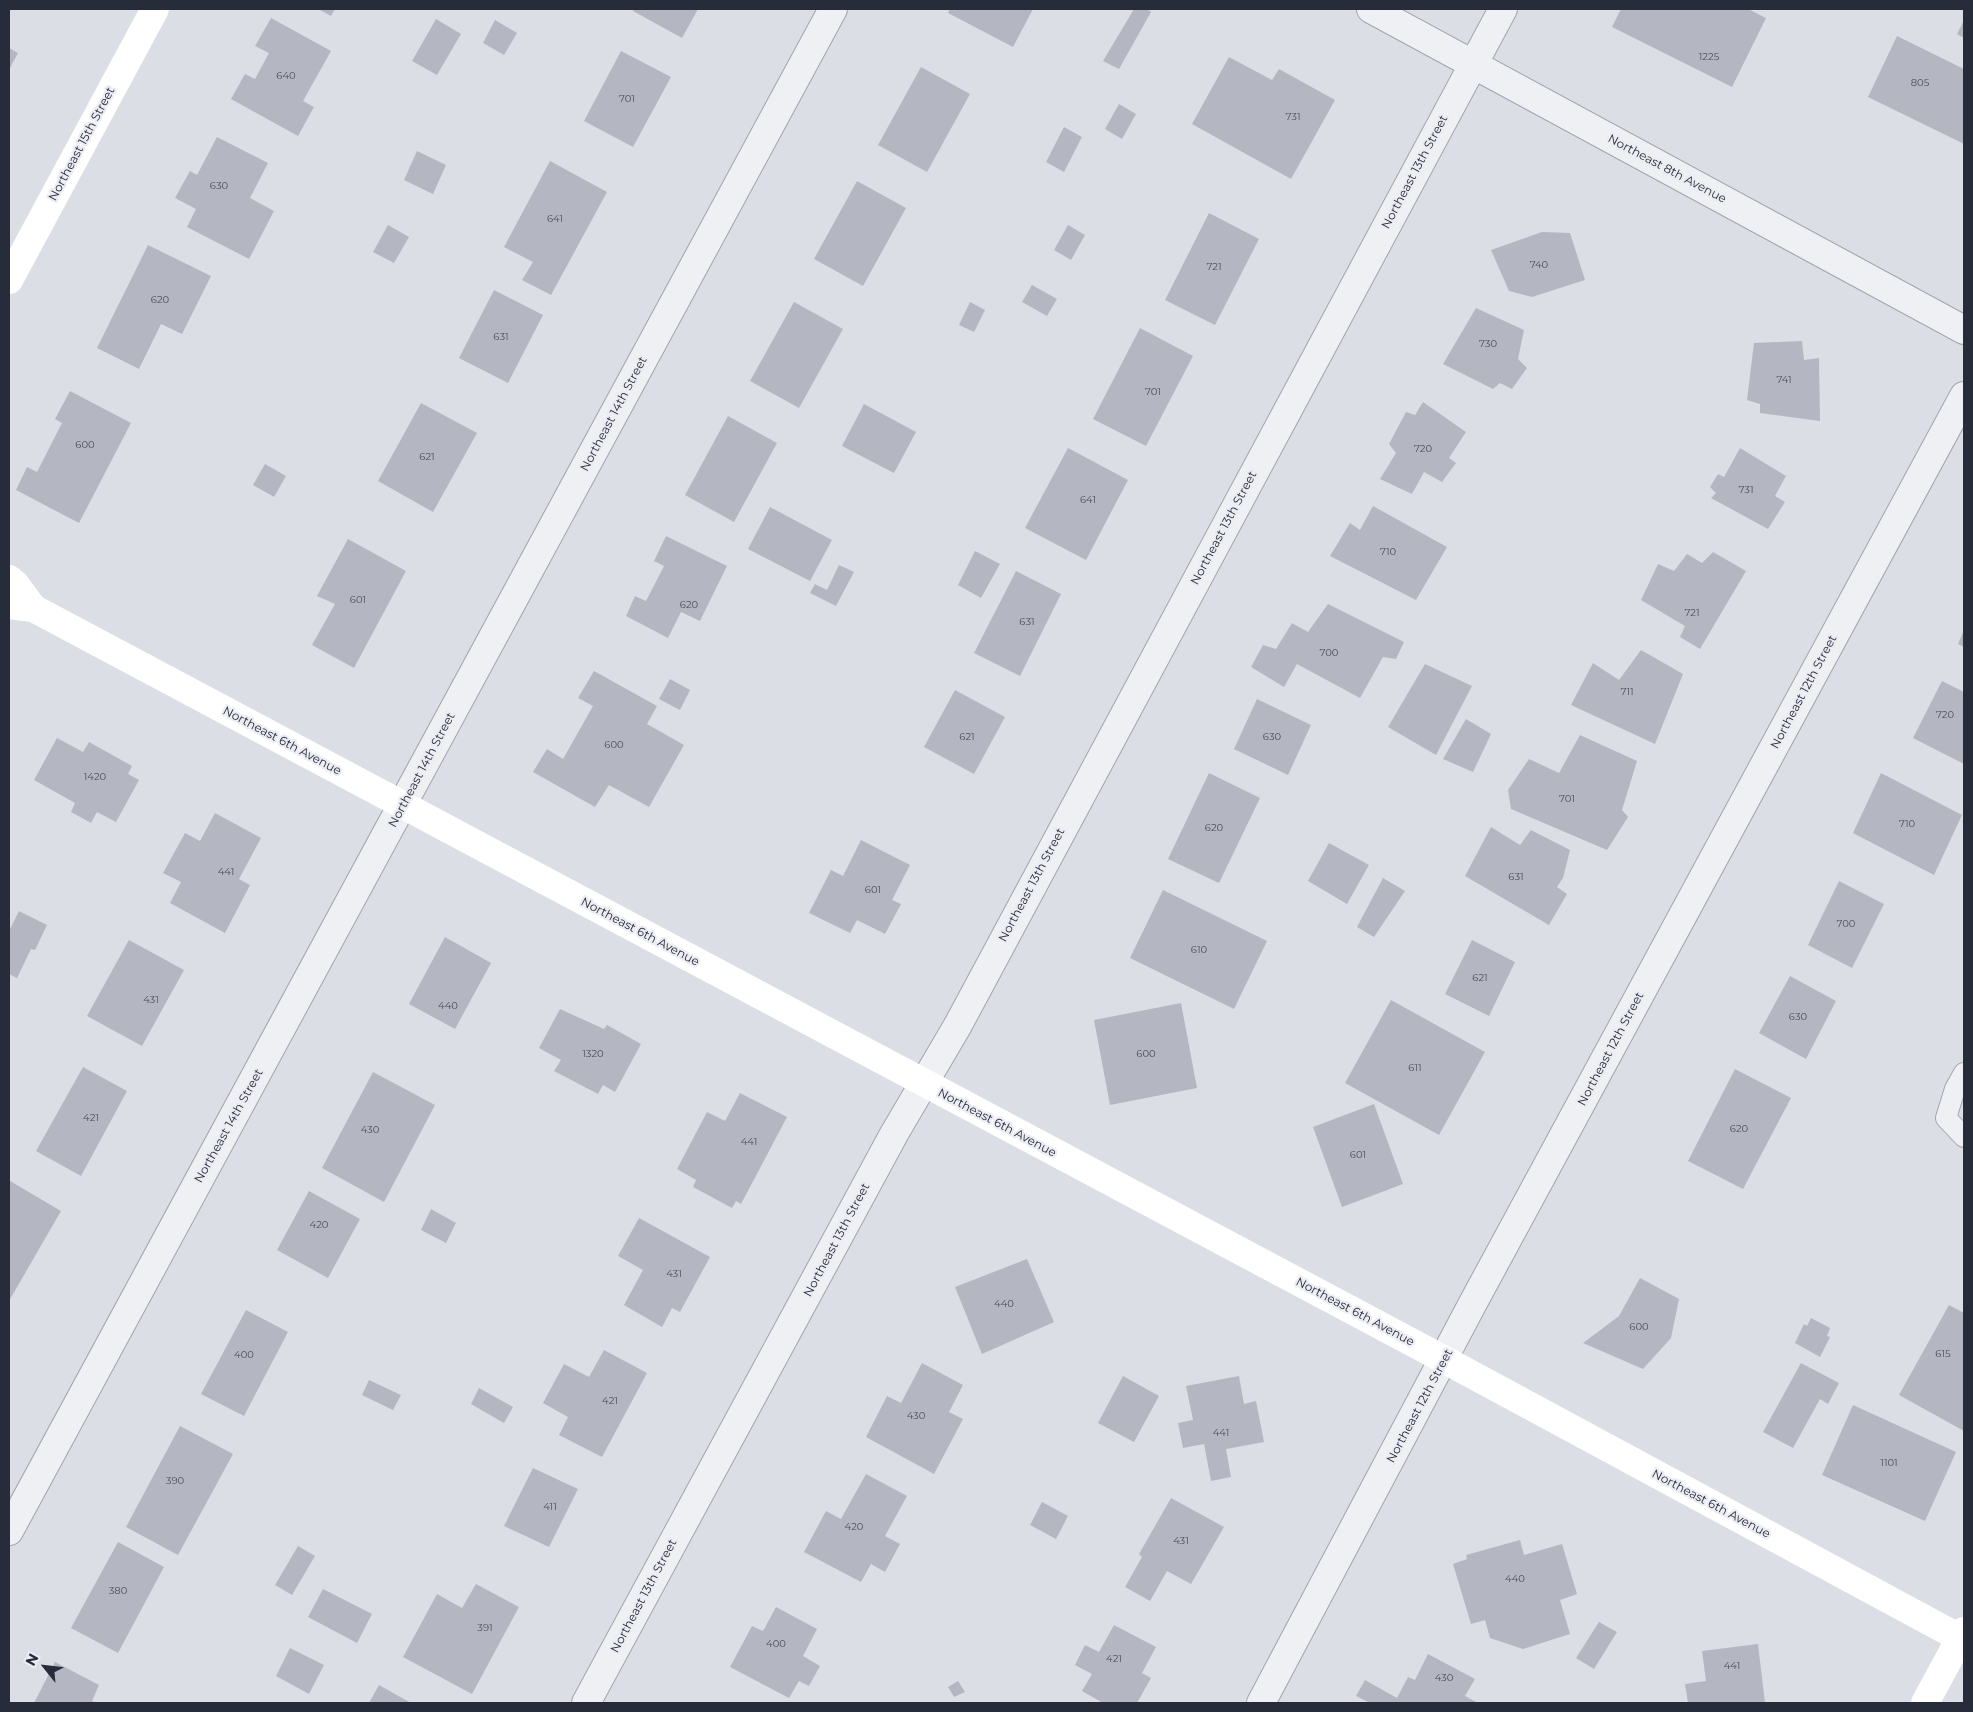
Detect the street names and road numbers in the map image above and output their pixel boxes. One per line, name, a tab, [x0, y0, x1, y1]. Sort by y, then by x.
street label: Northeast 15th Street	[46, 85, 118, 203]
street label: Northeast 13th Street	[1379, 113, 1451, 231]
street label: Northeast 8th Avenue	[1605, 132, 1729, 206]
street label: Northeast 14th Street	[578, 354, 650, 474]
street label: Northeast 13th Street	[1188, 469, 1260, 587]
street label: Northeast 12th Street	[1768, 633, 1840, 751]
street label: Northeast 6th Avenue	[220, 704, 344, 778]
street label: Northeast 14th Street	[386, 710, 458, 830]
street label: Northeast 13th Street	[996, 826, 1068, 944]
street label: Northeast 6th Avenue	[578, 895, 702, 969]
street label: Northeast 12th Street	[1575, 990, 1647, 1108]
street label: Northeast 14th Street	[192, 1067, 266, 1185]
street label: Northeast 6th Avenue	[935, 1086, 1059, 1160]
street label: Northeast 13th Street	[801, 1181, 873, 1299]
street label: Northeast 6th Avenue	[1293, 1275, 1417, 1349]
street label: Northeast 12th Street	[1384, 1347, 1456, 1465]
street label: Northeast 6th Avenue	[1649, 1467, 1773, 1541]
street label: Northeast 13th Street	[608, 1537, 680, 1655]

